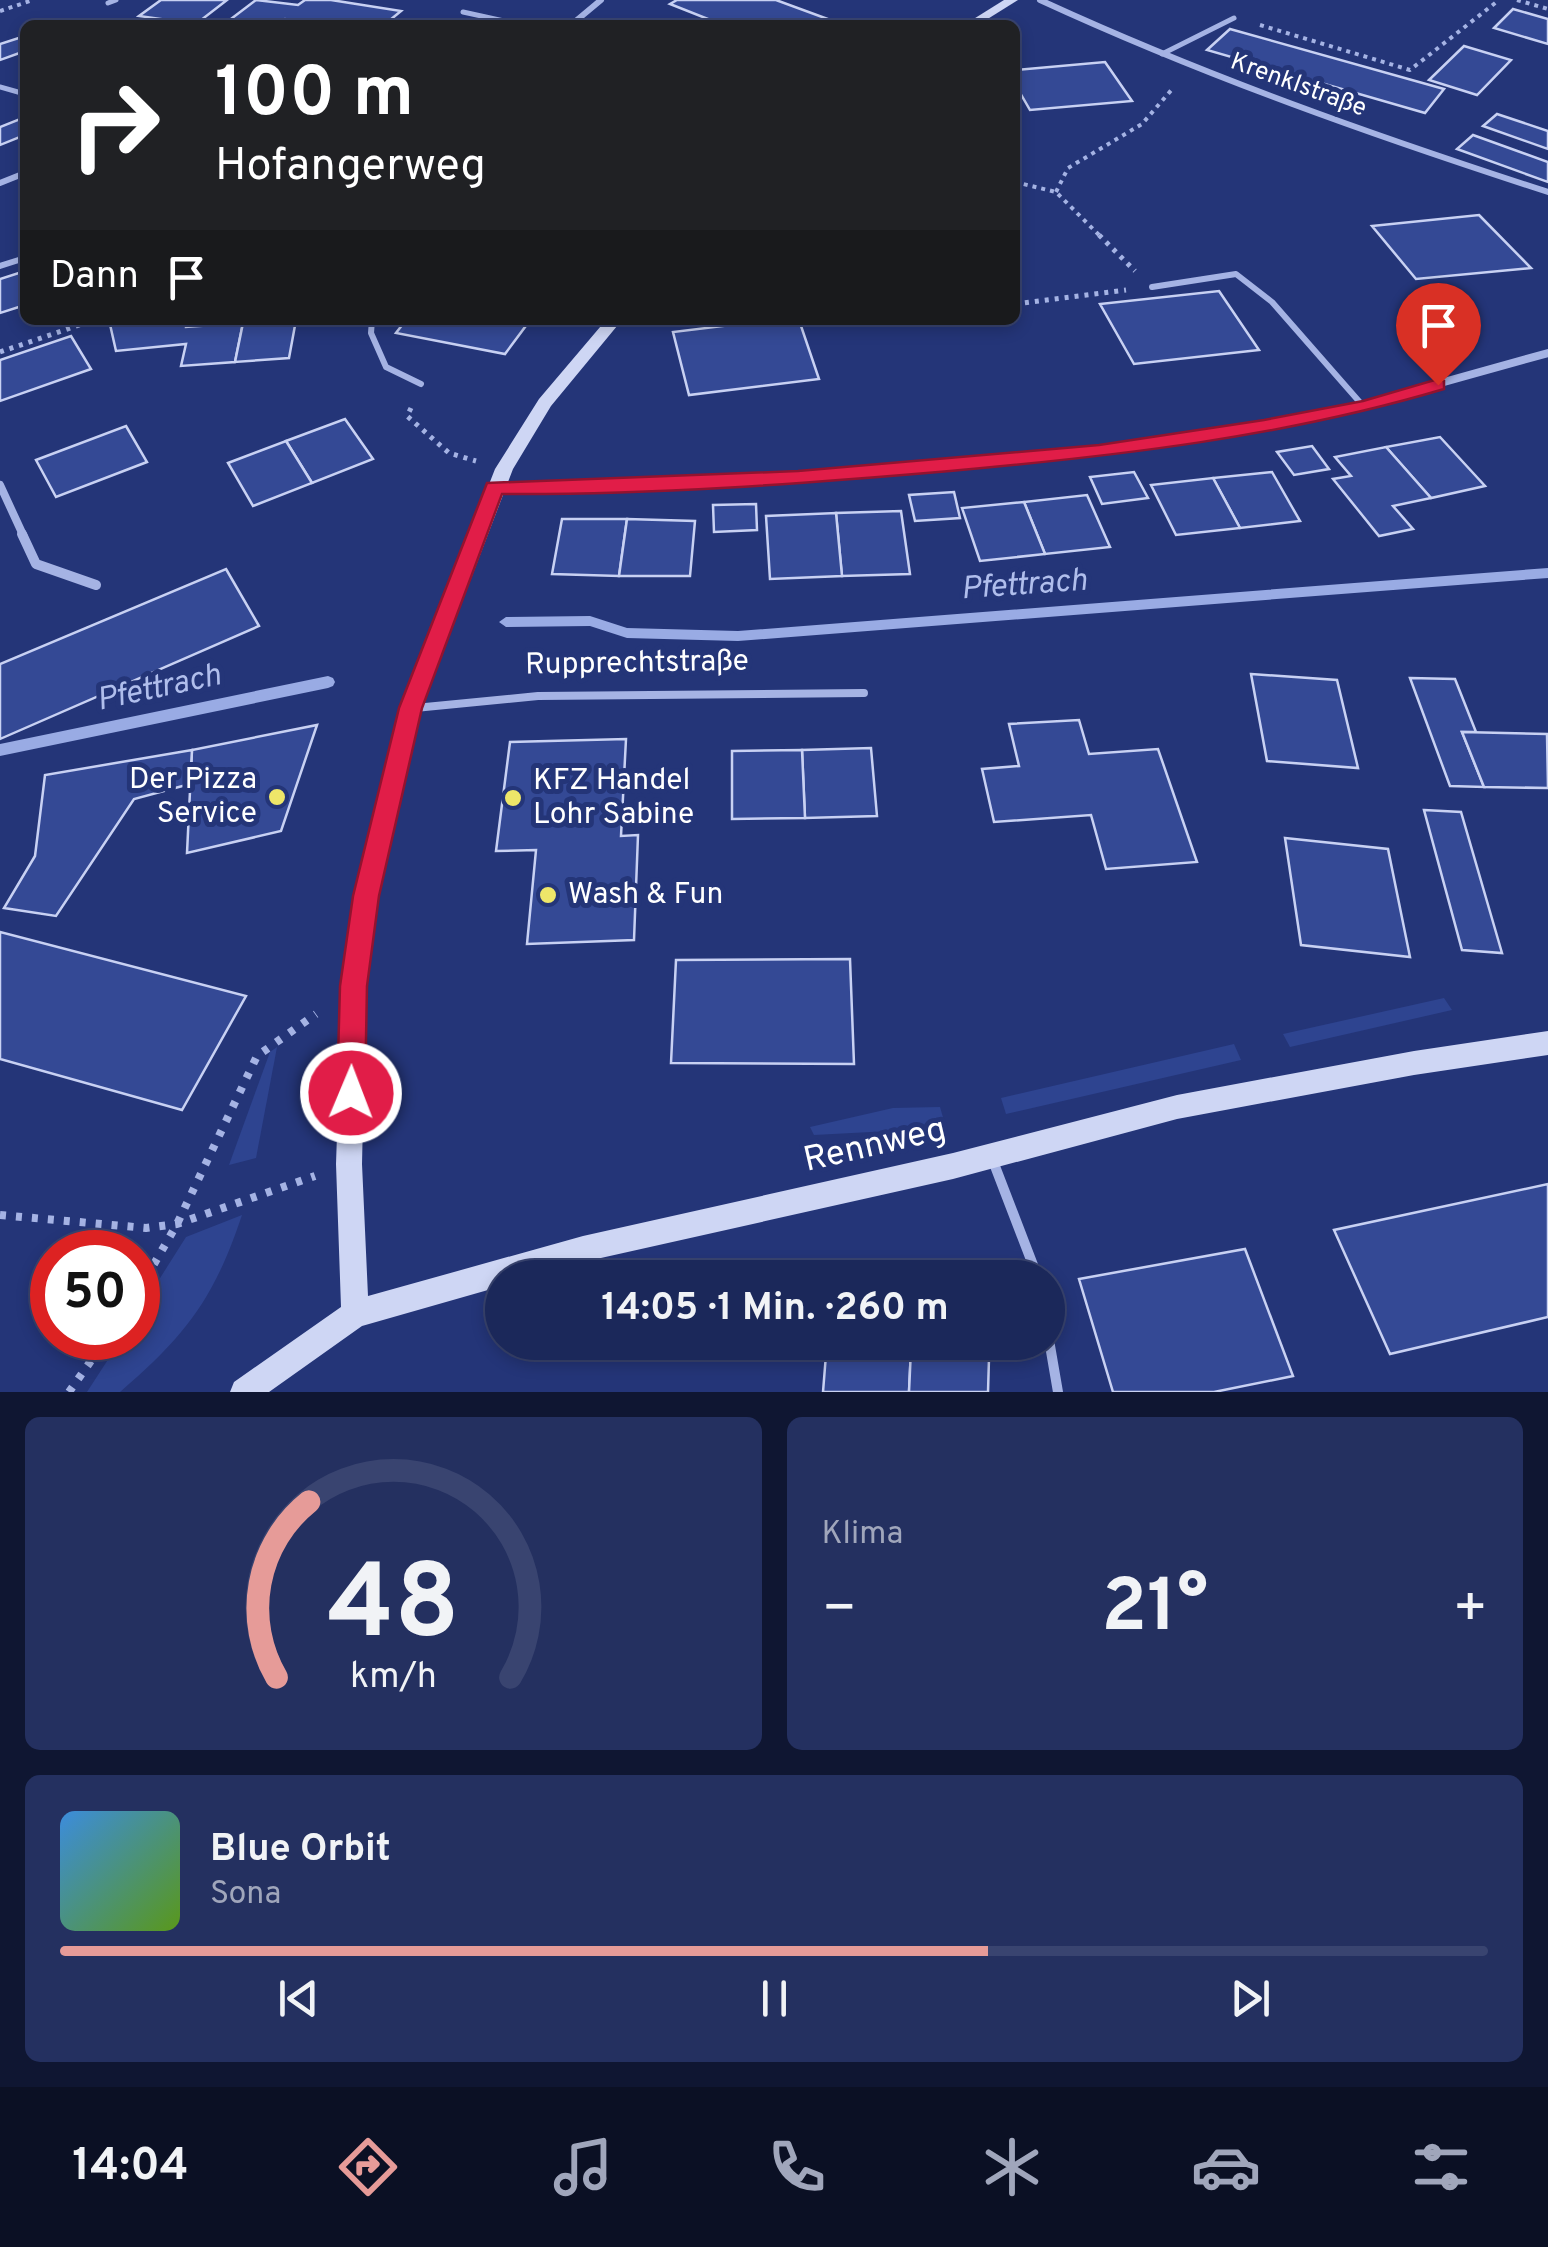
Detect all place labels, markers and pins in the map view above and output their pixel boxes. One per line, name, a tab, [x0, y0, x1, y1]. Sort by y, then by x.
pin	[1396, 283, 1481, 386]
place label: Der Pizza Service	[129, 762, 257, 833]
place label: KFZ Handel Lohr Sabine	[533, 763, 694, 834]
marker: Der Pizza Service	[266, 786, 288, 808]
marker: KFZ Handel Lohr Sabine	[502, 787, 524, 809]
place label: Wash & Fun	[568, 877, 723, 914]
marker: Wash & Fun	[537, 884, 559, 906]

